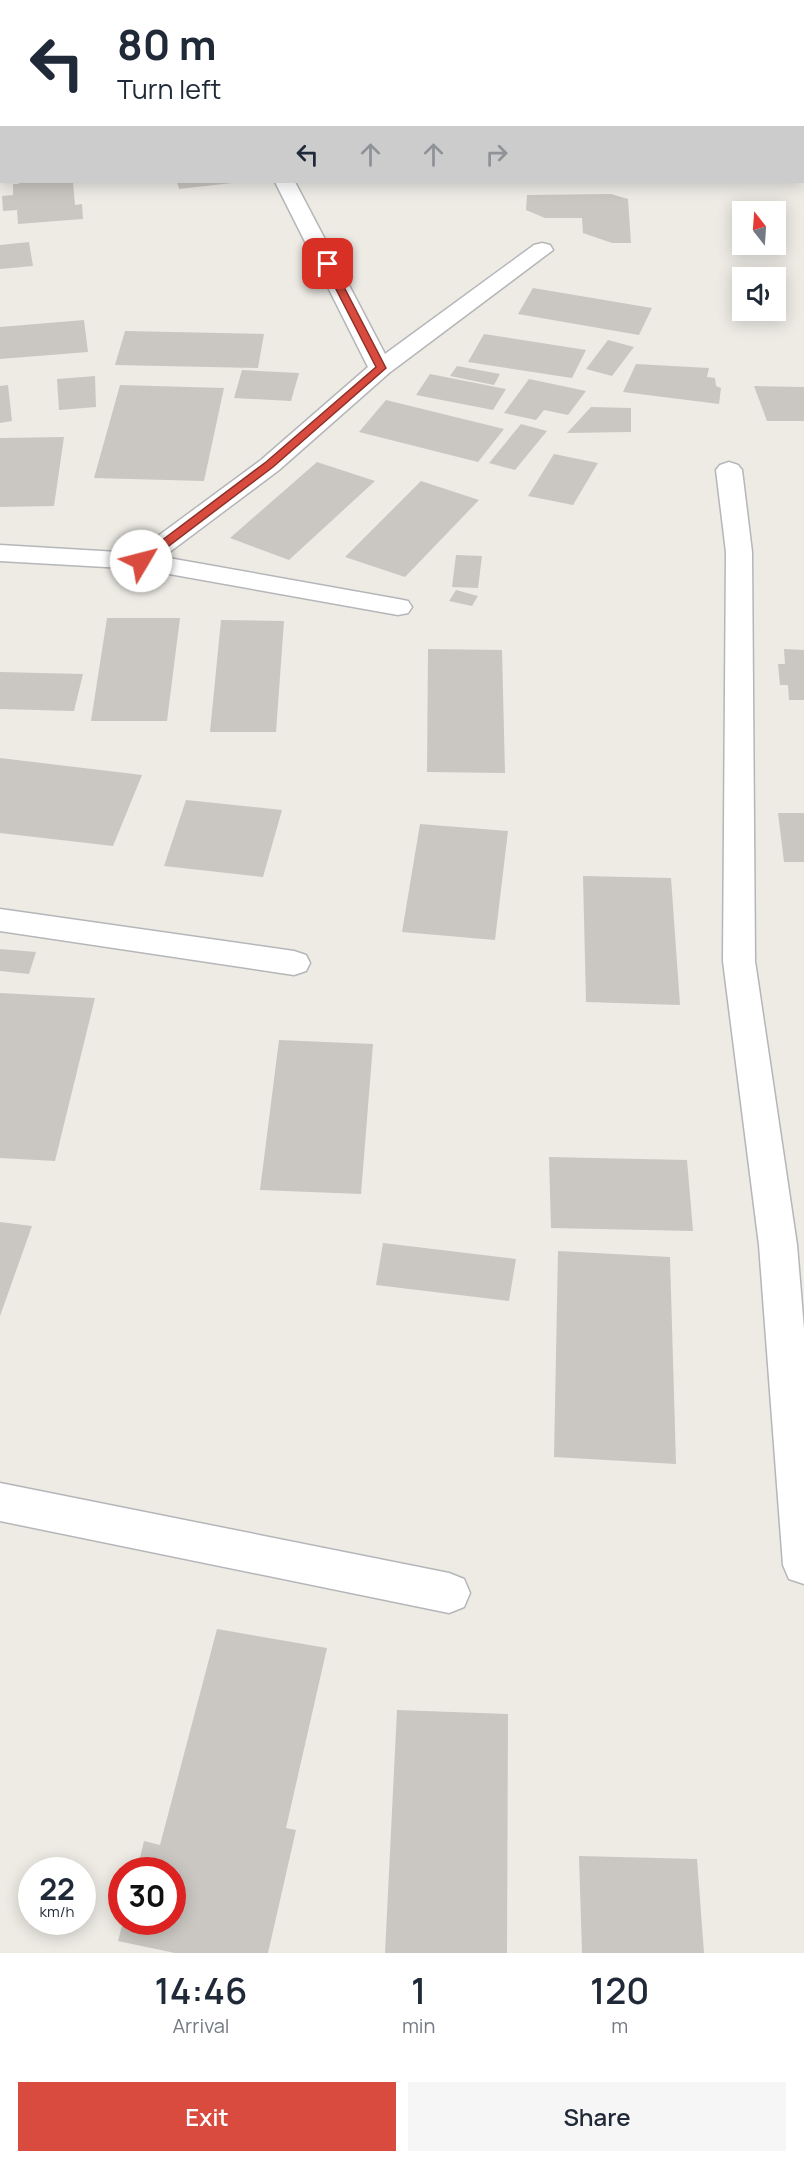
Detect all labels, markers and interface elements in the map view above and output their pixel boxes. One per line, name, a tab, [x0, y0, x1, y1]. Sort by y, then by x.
text: 80 m	[117, 15, 217, 73]
icon: left	[18, 24, 96, 102]
text: Turn left	[117, 70, 221, 107]
icon: left	[291, 138, 324, 171]
icon: ahead	[354, 138, 387, 171]
icon: ahead	[417, 138, 450, 171]
icon: right	[480, 138, 513, 171]
north arrow	[732, 201, 786, 255]
map controls	[732, 201, 786, 321]
pin	[302, 238, 353, 289]
icon: arrive	[311, 247, 344, 280]
button: sound	[732, 267, 786, 321]
position arrow	[109, 529, 173, 593]
speed limit sign: 30	[108, 1857, 186, 1935]
text: 22	[39, 1868, 75, 1909]
text: km/h	[40, 1901, 74, 1922]
text: 14:46	[155, 1966, 247, 2015]
text: 1	[411, 1966, 426, 2015]
text: 120	[590, 1966, 649, 2015]
text: Arrival	[172, 2012, 230, 2039]
text: min	[402, 2012, 435, 2039]
text: m	[611, 2012, 628, 2039]
button: Exit	[18, 2082, 396, 2151]
button: Share	[408, 2082, 786, 2151]

